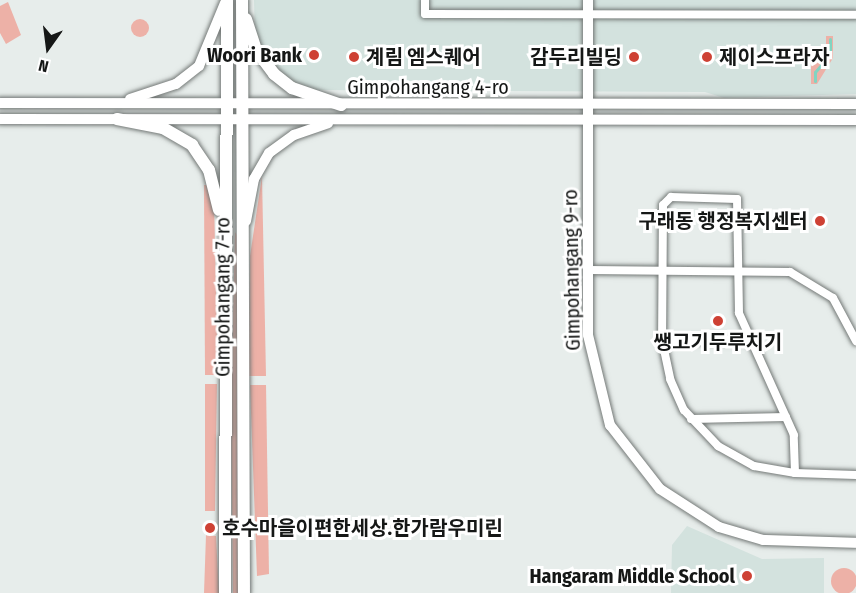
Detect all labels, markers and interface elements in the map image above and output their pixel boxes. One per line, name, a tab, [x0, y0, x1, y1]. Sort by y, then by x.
north arrow	[18, 18, 78, 78]
place label: Woori Bank	[207, 43, 302, 67]
place label: 계림 엠스퀘어	[366, 45, 481, 69]
place label: 감두리빌딩	[530, 45, 622, 69]
place label: 제이스프라자	[719, 45, 829, 69]
marker: Woori Bank	[307, 48, 321, 62]
marker: 계림 엠스퀘어	[347, 50, 361, 64]
marker: 감두리빌딩	[627, 50, 641, 64]
marker: 제이스프라자	[700, 50, 714, 64]
text: N	[37, 56, 50, 76]
street label: Gimpohangang 4-ro	[347, 75, 509, 99]
street label: Gimpohangang 9-ro	[559, 189, 585, 351]
place label: 구래동 행정복지센터	[638, 209, 808, 233]
marker: 구래동 행정복지센터	[813, 214, 827, 228]
street label: Gimpohangang 7-ro	[211, 217, 235, 377]
marker: 쌩고기두루치기	[711, 314, 725, 328]
place label: 쌩고기두루치기	[654, 330, 782, 354]
place label: 호수마을이편한세상.한가람우미린	[222, 516, 503, 540]
marker: 호수마을이편한세상.한가람우미린	[203, 521, 217, 535]
place label: Hangaram Middle School	[530, 564, 735, 588]
marker: Hangaram Middle School	[740, 569, 754, 583]

